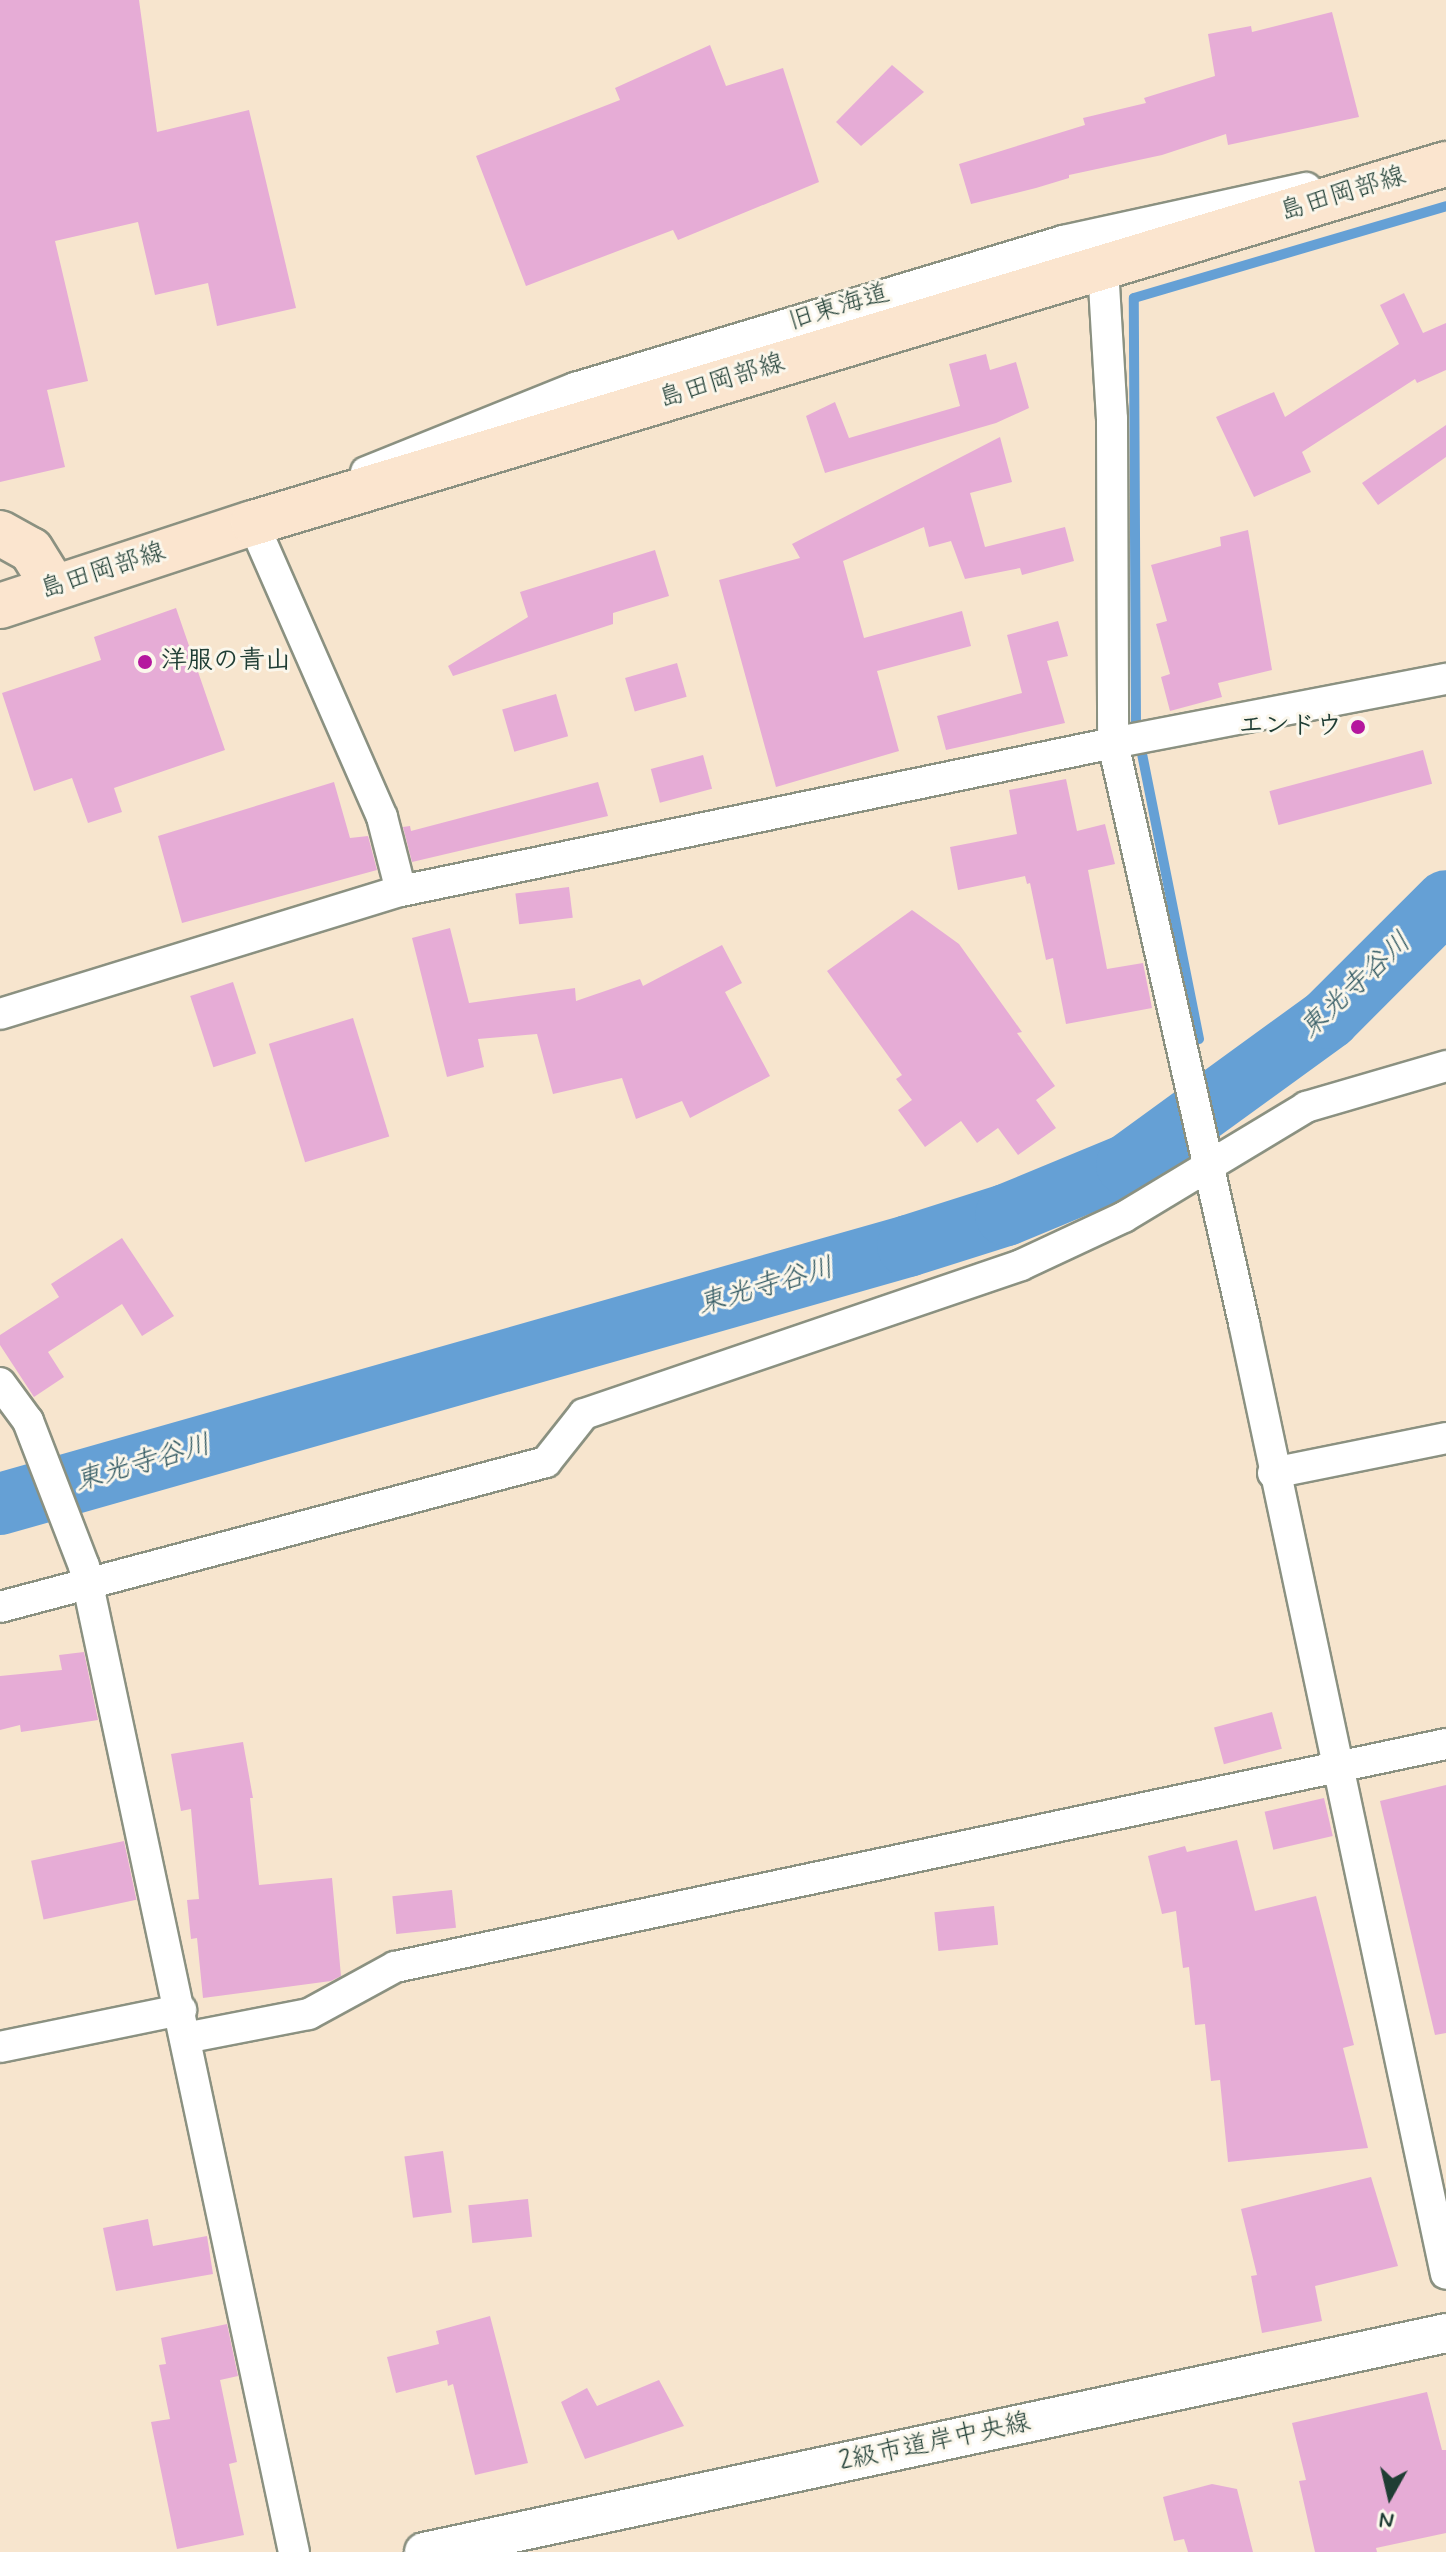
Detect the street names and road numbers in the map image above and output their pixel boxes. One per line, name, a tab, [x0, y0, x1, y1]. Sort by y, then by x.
street label: 島田岡部線	[1276, 161, 1410, 229]
street label: 旧東海道	[785, 278, 893, 338]
street label: 島田岡部線	[655, 348, 789, 416]
street label: 島田岡部線	[36, 537, 170, 607]
street label: 2級市道岸中央線	[837, 2407, 1033, 2479]

